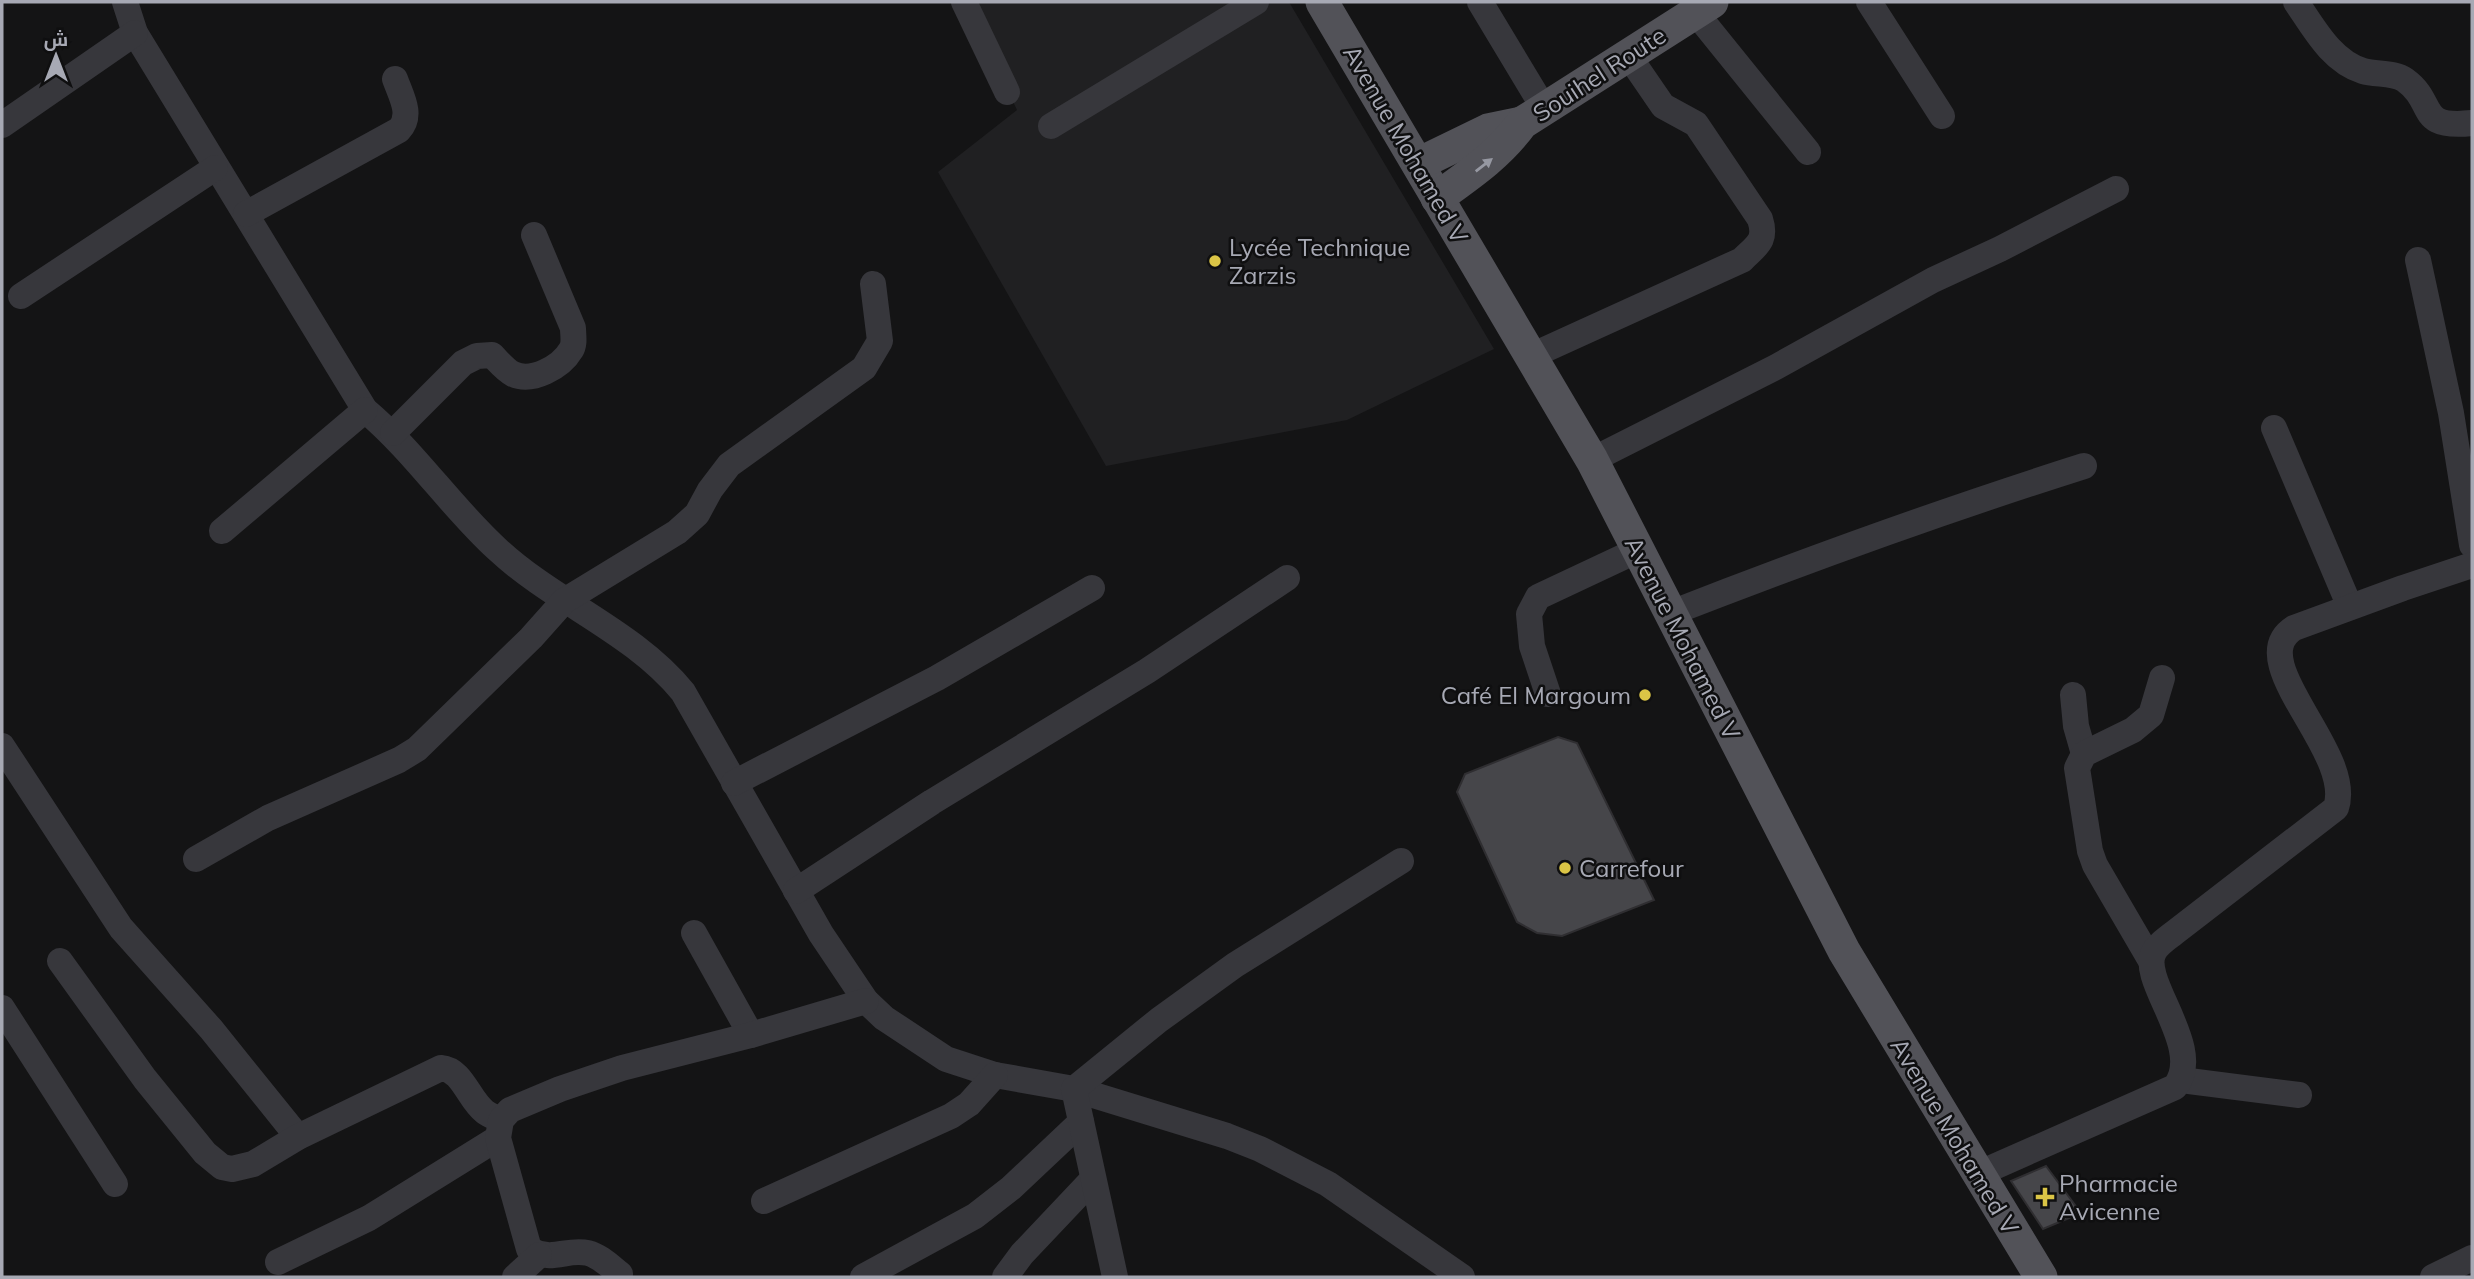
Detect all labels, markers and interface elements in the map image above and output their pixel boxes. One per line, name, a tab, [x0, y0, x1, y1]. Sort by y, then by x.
street label: Souihel Route	[1527, 20, 1671, 128]
north arrow	[21, 21, 91, 91]
text: ش	[44, 27, 68, 51]
street label: Avenue Mohamed V	[1337, 39, 1475, 249]
one-way arrow	[1474, 157, 1492, 172]
place label: Lycée Technique Zarzis	[1229, 232, 1410, 290]
marker: Lycée Technique Zarzis	[1207, 253, 1223, 269]
street label: Avenue Mohamed V	[1619, 531, 1747, 745]
place label: Café El Margoum	[1441, 680, 1631, 710]
marker: Café El Margoum	[1637, 687, 1653, 703]
place label: Carrefour	[1579, 853, 1684, 883]
marker: Carrefour	[1557, 860, 1573, 876]
street label: Avenue Mohamed V	[1884, 1032, 2026, 1240]
place label: Pharmacie Avicenne	[2059, 1168, 2178, 1226]
marker: Pharmacie Avicenne	[2037, 1189, 2053, 1205]

